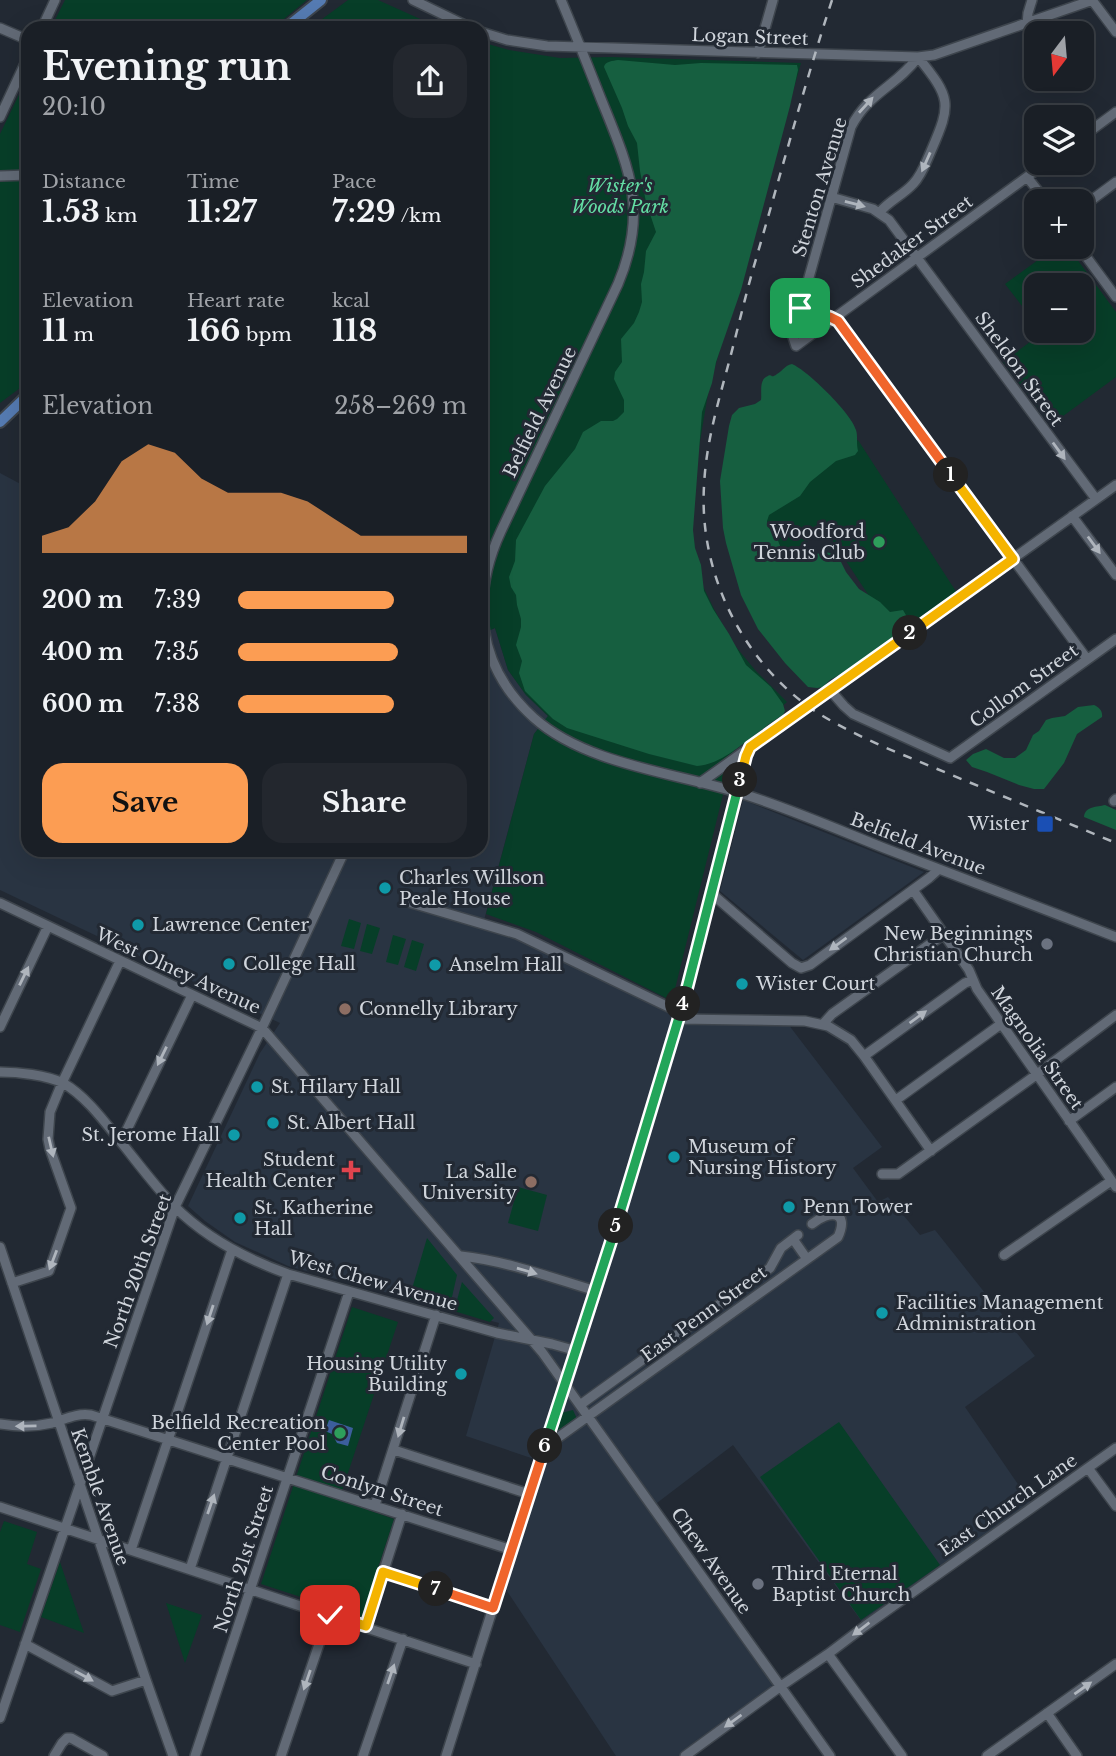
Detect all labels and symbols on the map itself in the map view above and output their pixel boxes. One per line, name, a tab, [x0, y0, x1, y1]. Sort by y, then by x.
north arrow	[1024, 21, 1094, 91]
street label: Logan Street	[691, 24, 809, 50]
one-way arrow	[858, 96, 874, 114]
street label: Stenton Avenue	[788, 114, 852, 260]
one-way arrow	[920, 152, 931, 173]
park label: Wister's Woods Park	[571, 175, 669, 218]
street label: Shedaker Street	[847, 190, 977, 293]
one-way arrow	[845, 199, 867, 210]
pin	[770, 278, 830, 338]
street label: Sheldon Street	[970, 308, 1068, 431]
street label: Belfield Avenue	[499, 343, 581, 481]
one-way arrow	[1052, 442, 1066, 460]
pin: 1	[934, 458, 968, 492]
place label: Woodford Tennis Club	[754, 521, 865, 564]
marker: Woodford Tennis Club	[871, 534, 887, 550]
one-way arrow	[1087, 536, 1101, 555]
pin: 2	[892, 616, 928, 650]
street label: Collom Street	[966, 639, 1083, 733]
pin: 3	[722, 762, 758, 798]
street label: Belfield Avenue	[847, 808, 989, 880]
place label: Wister	[967, 813, 1029, 835]
marker: Wister	[1035, 814, 1055, 834]
place label: Charles Willson Peale House	[399, 867, 544, 910]
marker: Charles Willson Peale House	[377, 880, 393, 896]
place label: Lawrence Center	[152, 914, 310, 936]
marker: Lawrence Center	[130, 917, 146, 933]
street label: West Olney Avenue	[91, 923, 264, 1019]
place label: New Beginnings Christian Church	[874, 923, 1033, 966]
marker: New Beginnings Christian Church	[1039, 936, 1055, 952]
one-way arrow	[829, 937, 847, 951]
place label: College Hall	[243, 953, 356, 975]
place label: Anselm Hall	[448, 954, 563, 976]
marker: College Hall	[221, 956, 237, 972]
marker: Anselm Hall	[427, 957, 443, 973]
one-way arrow	[18, 966, 30, 986]
place label: Wister Court	[755, 973, 876, 995]
marker: Wister Court	[734, 976, 750, 992]
street label: Magnolia Street	[986, 982, 1088, 1114]
pin: 4	[666, 986, 700, 1021]
place label: Connelly Library	[359, 998, 518, 1020]
marker: Connelly Library	[337, 1001, 353, 1017]
one-way arrow	[909, 1010, 927, 1024]
one-way arrow	[157, 1046, 168, 1066]
place label: St. Hilary Hall	[271, 1076, 401, 1098]
marker: St. Hilary Hall	[249, 1079, 265, 1095]
place label: St. Albert Hall	[287, 1112, 415, 1134]
marker: St. Albert Hall	[265, 1115, 281, 1131]
place label: St. Jerome Hall	[82, 1124, 220, 1146]
marker: St. Jerome Hall	[226, 1127, 242, 1143]
one-way arrow	[46, 1136, 57, 1158]
place label: Museum of Nursing History	[688, 1136, 837, 1179]
place label: Student Health Center	[205, 1149, 335, 1192]
marker: Museum of Nursing History	[666, 1149, 682, 1165]
marker: Student Health Center	[341, 1160, 361, 1180]
place label: La Salle University	[422, 1161, 517, 1204]
marker: La Salle University	[523, 1174, 539, 1190]
street label: North 20th Street	[100, 1191, 176, 1351]
place label: Penn Tower	[803, 1196, 913, 1218]
place label: St. Katherine Hall	[254, 1197, 373, 1240]
marker: Penn Tower	[781, 1199, 797, 1215]
pin: 5	[598, 1208, 634, 1244]
marker: St. Katherine Hall	[232, 1210, 248, 1226]
street label: West Chew Avenue	[285, 1246, 460, 1316]
one-way arrow	[48, 1249, 59, 1270]
street label: East Penn Street	[637, 1261, 771, 1367]
one-way arrow	[516, 1266, 538, 1277]
place label: Facilities Management Administration	[895, 1292, 1104, 1335]
one-way arrow	[204, 1304, 215, 1325]
marker: Facilities Management Administration	[874, 1305, 890, 1321]
place label: Housing Utility Building	[306, 1353, 447, 1396]
marker: Housing Utility Building	[453, 1366, 469, 1382]
place label: Belfield Recreation Center Pool	[151, 1412, 326, 1455]
one-way arrow	[395, 1417, 405, 1438]
one-way arrow	[15, 1420, 37, 1431]
street label: Kemble Avenue	[66, 1425, 134, 1569]
marker: Belfield Recreation Center Pool	[332, 1425, 348, 1441]
pin: 6	[528, 1428, 562, 1464]
street label: East Church Lane	[935, 1449, 1081, 1561]
street label: Conlyn Street	[318, 1461, 446, 1521]
street label: North 21st Street	[210, 1482, 278, 1636]
one-way arrow	[206, 1494, 217, 1515]
street label: Chew Avenue	[666, 1504, 756, 1618]
place label: Third Eternal Baptist Church	[772, 1563, 910, 1606]
pin: 7	[418, 1572, 453, 1606]
marker: Third Eternal Baptist Church	[750, 1576, 766, 1592]
pin	[300, 1585, 360, 1645]
one-way arrow	[852, 1622, 870, 1636]
one-way arrow	[386, 1664, 397, 1685]
one-way arrow	[301, 1669, 312, 1690]
one-way arrow	[74, 1670, 94, 1682]
one-way arrow	[1074, 1681, 1092, 1695]
one-way arrow	[724, 1714, 742, 1728]

